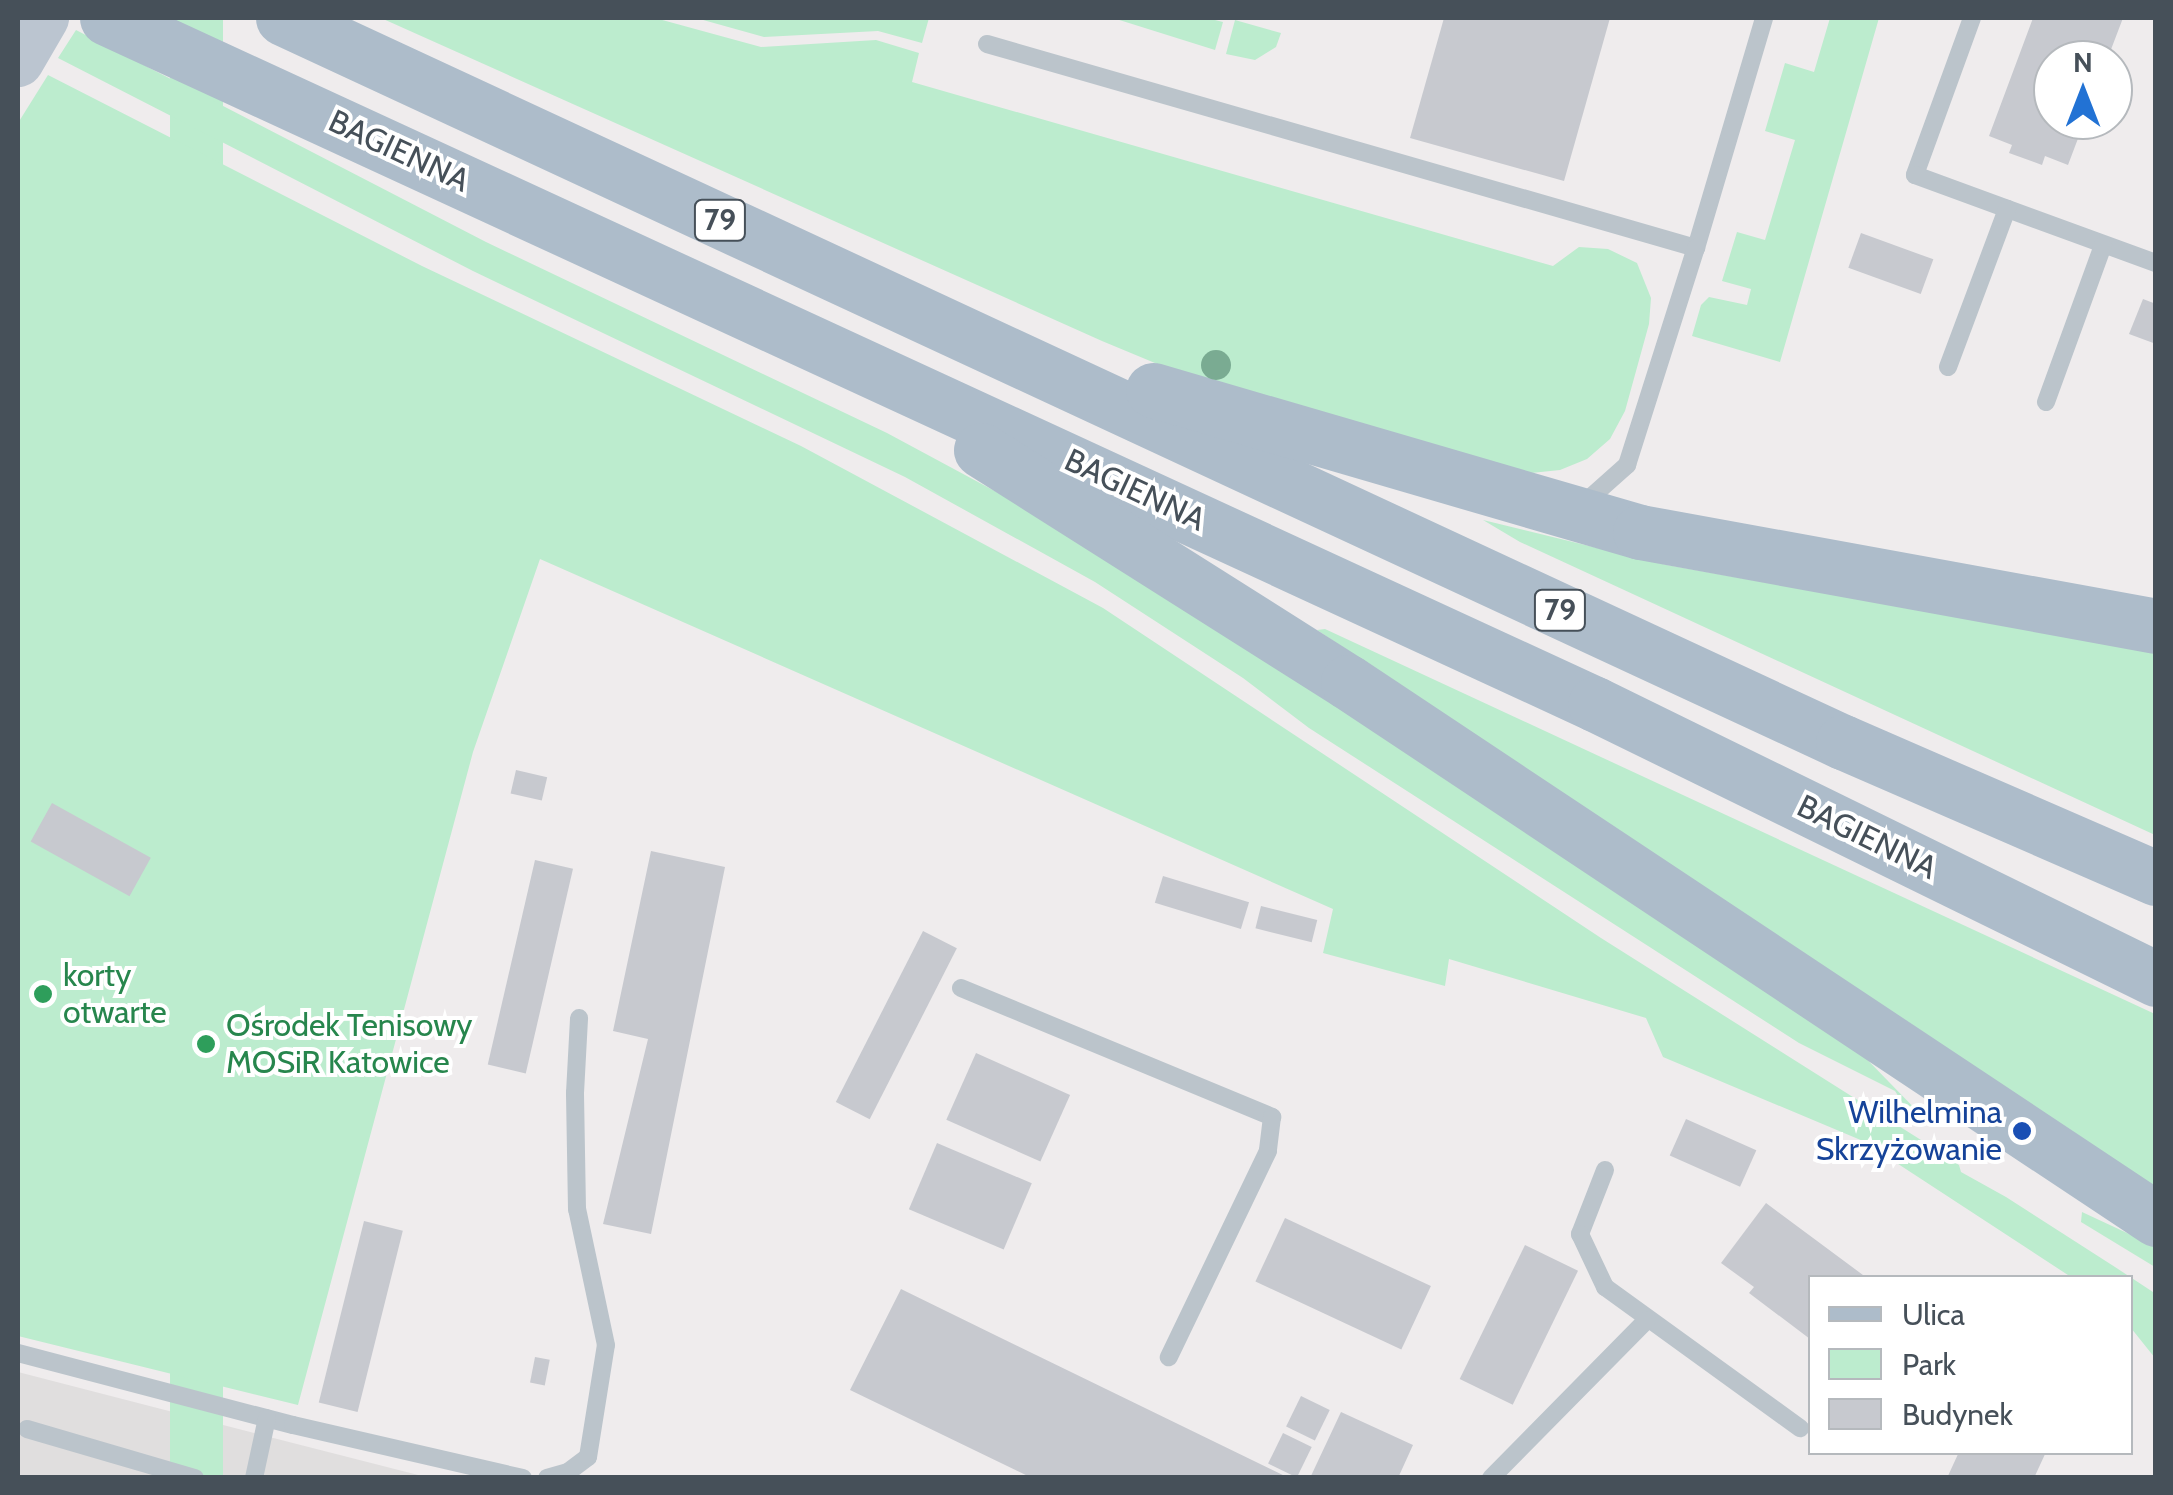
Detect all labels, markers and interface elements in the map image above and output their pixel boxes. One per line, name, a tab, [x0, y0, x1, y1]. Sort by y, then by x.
north arrow	[2033, 40, 2133, 140]
text: N	[2073, 45, 2093, 79]
street label: BAGIENNA	[323, 102, 475, 200]
road number: 79	[692, 195, 748, 245]
street label: BAGIENNA	[1059, 441, 1211, 539]
road number: 79	[1532, 585, 1588, 635]
street label: BAGIENNA	[1791, 787, 1943, 887]
place label: korty otwarte	[63, 957, 167, 1032]
marker: korty otwarte	[32, 983, 54, 1005]
place label: Ośrodek Tenisowy MOSiR Katowice	[226, 1007, 472, 1082]
marker: Ośrodek Tenisowy MOSiR Katowice	[195, 1033, 217, 1055]
place label: Wilhelmina Skrzyżowanie	[1816, 1094, 2002, 1169]
marker: Wilhelmina Skrzyżowanie	[2011, 1120, 2033, 1142]
legend	[1808, 1275, 2133, 1455]
text: Ulica	[1902, 1296, 1965, 1333]
text: Park	[1902, 1346, 1956, 1383]
text: Budynek	[1902, 1396, 2013, 1433]

